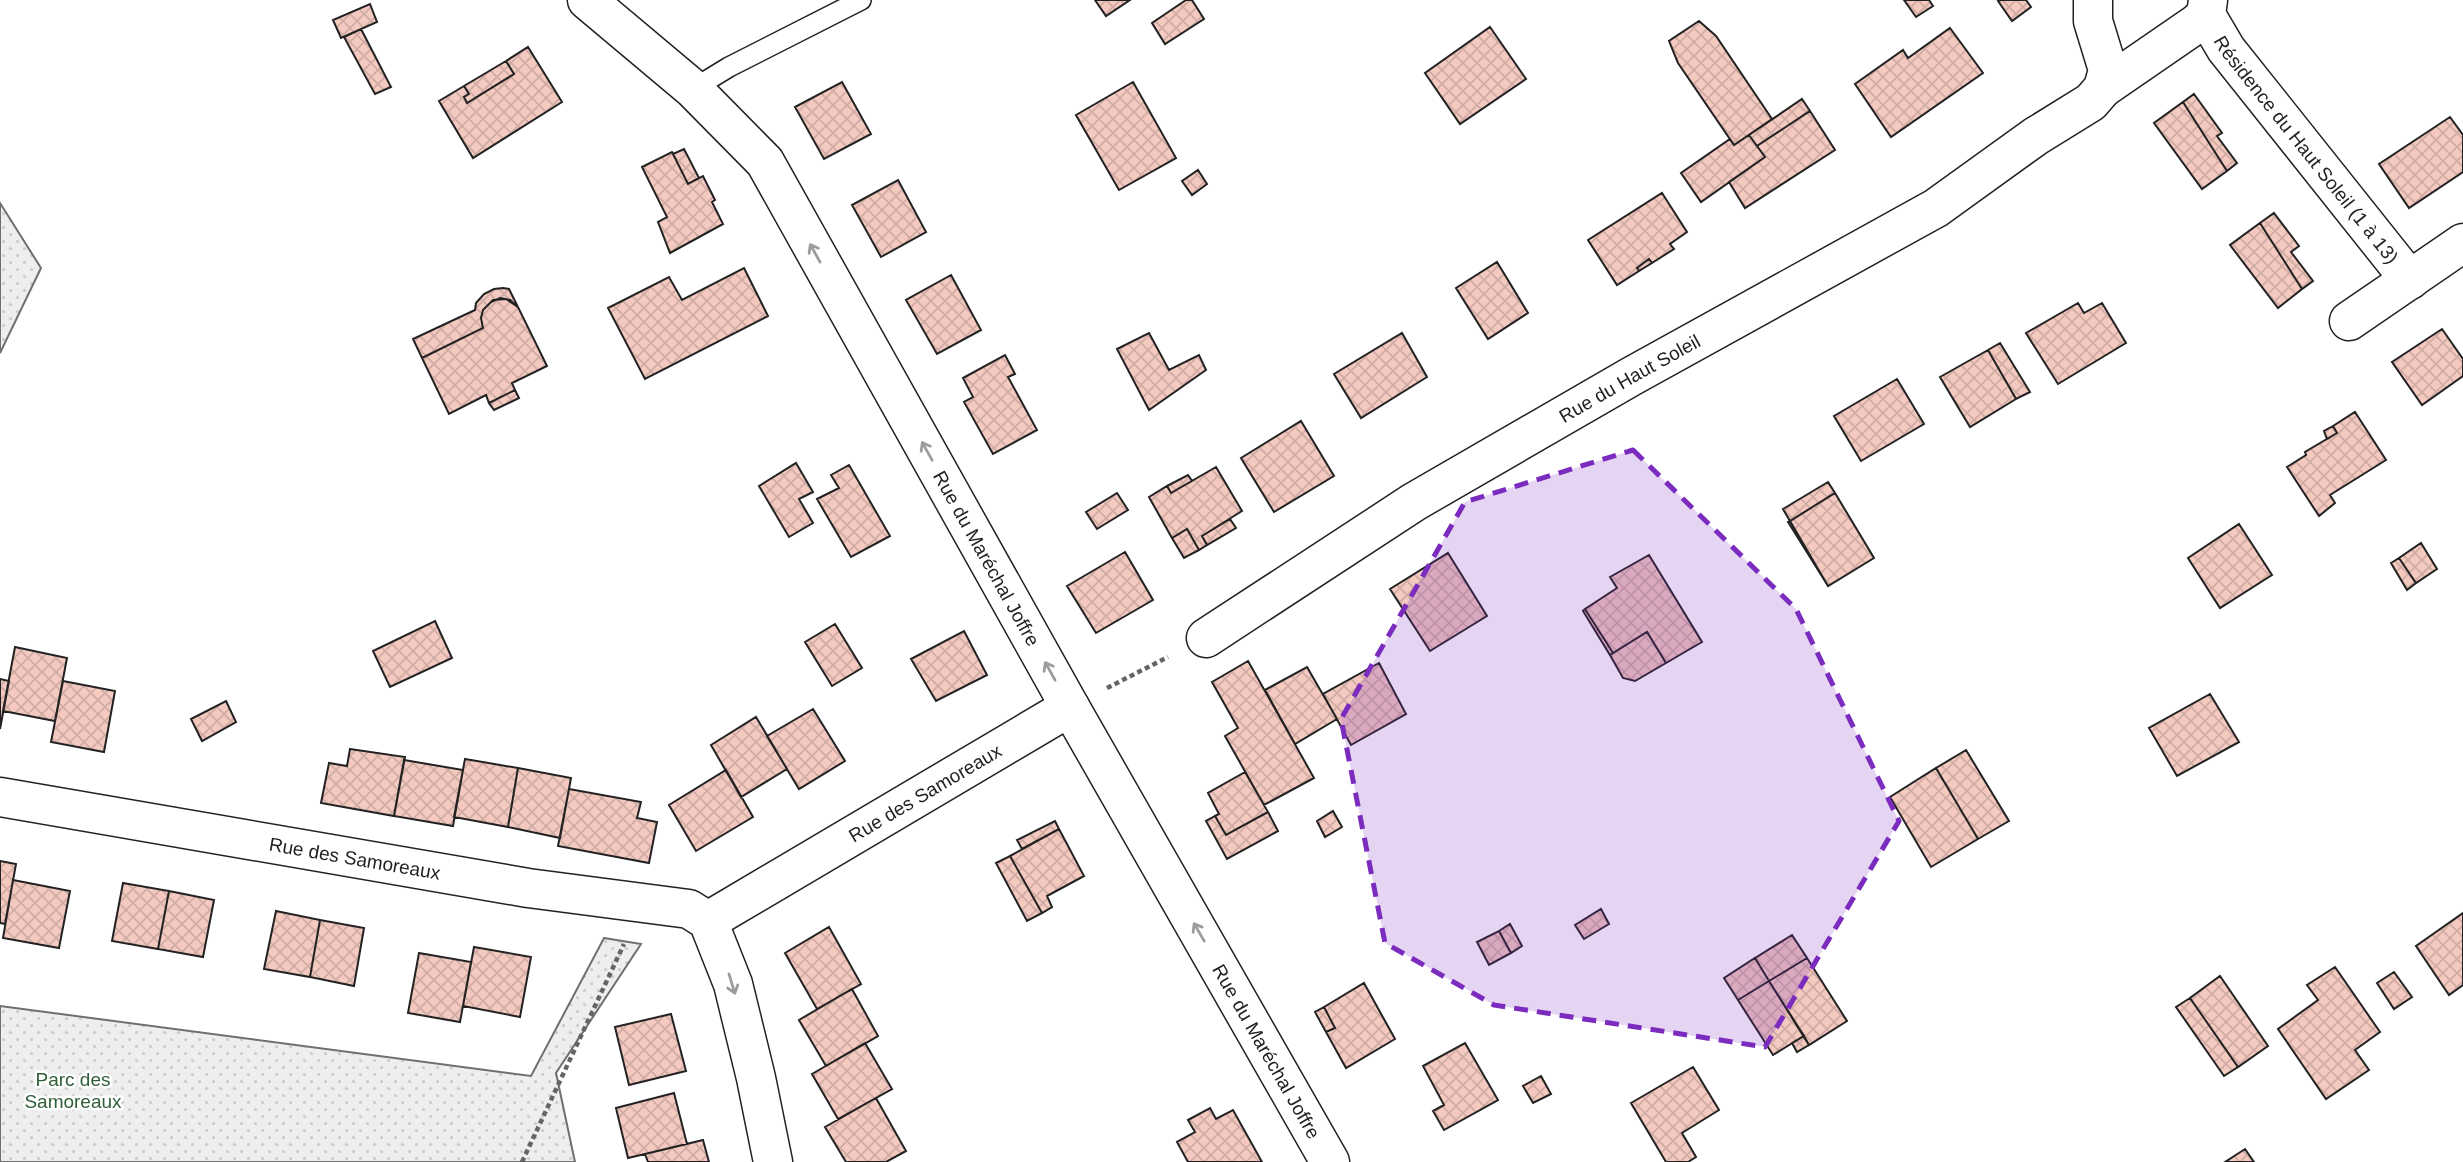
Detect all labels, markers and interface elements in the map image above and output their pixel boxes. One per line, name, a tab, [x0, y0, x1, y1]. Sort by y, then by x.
street label: Résidence du Haut Soleil (1 à 13)	[2210, 32, 2403, 267]
one-way arrow	[808, 243, 821, 264]
street label: Rue du Haut Soleil	[1555, 330, 1704, 426]
one-way arrow	[920, 442, 934, 462]
street label: Rue du Maréchal Joffre	[929, 467, 1044, 649]
one-way arrow	[1043, 661, 1056, 682]
street label: Rue des Samoreaux	[845, 739, 1005, 846]
street label: Rue des Samoreaux	[268, 833, 442, 883]
one-way arrow	[1192, 923, 1206, 943]
street label: Rue du Maréchal Joffre	[1209, 960, 1325, 1142]
one-way arrow	[727, 973, 739, 995]
park label: Parc des Samoreaux	[24, 1069, 122, 1112]

